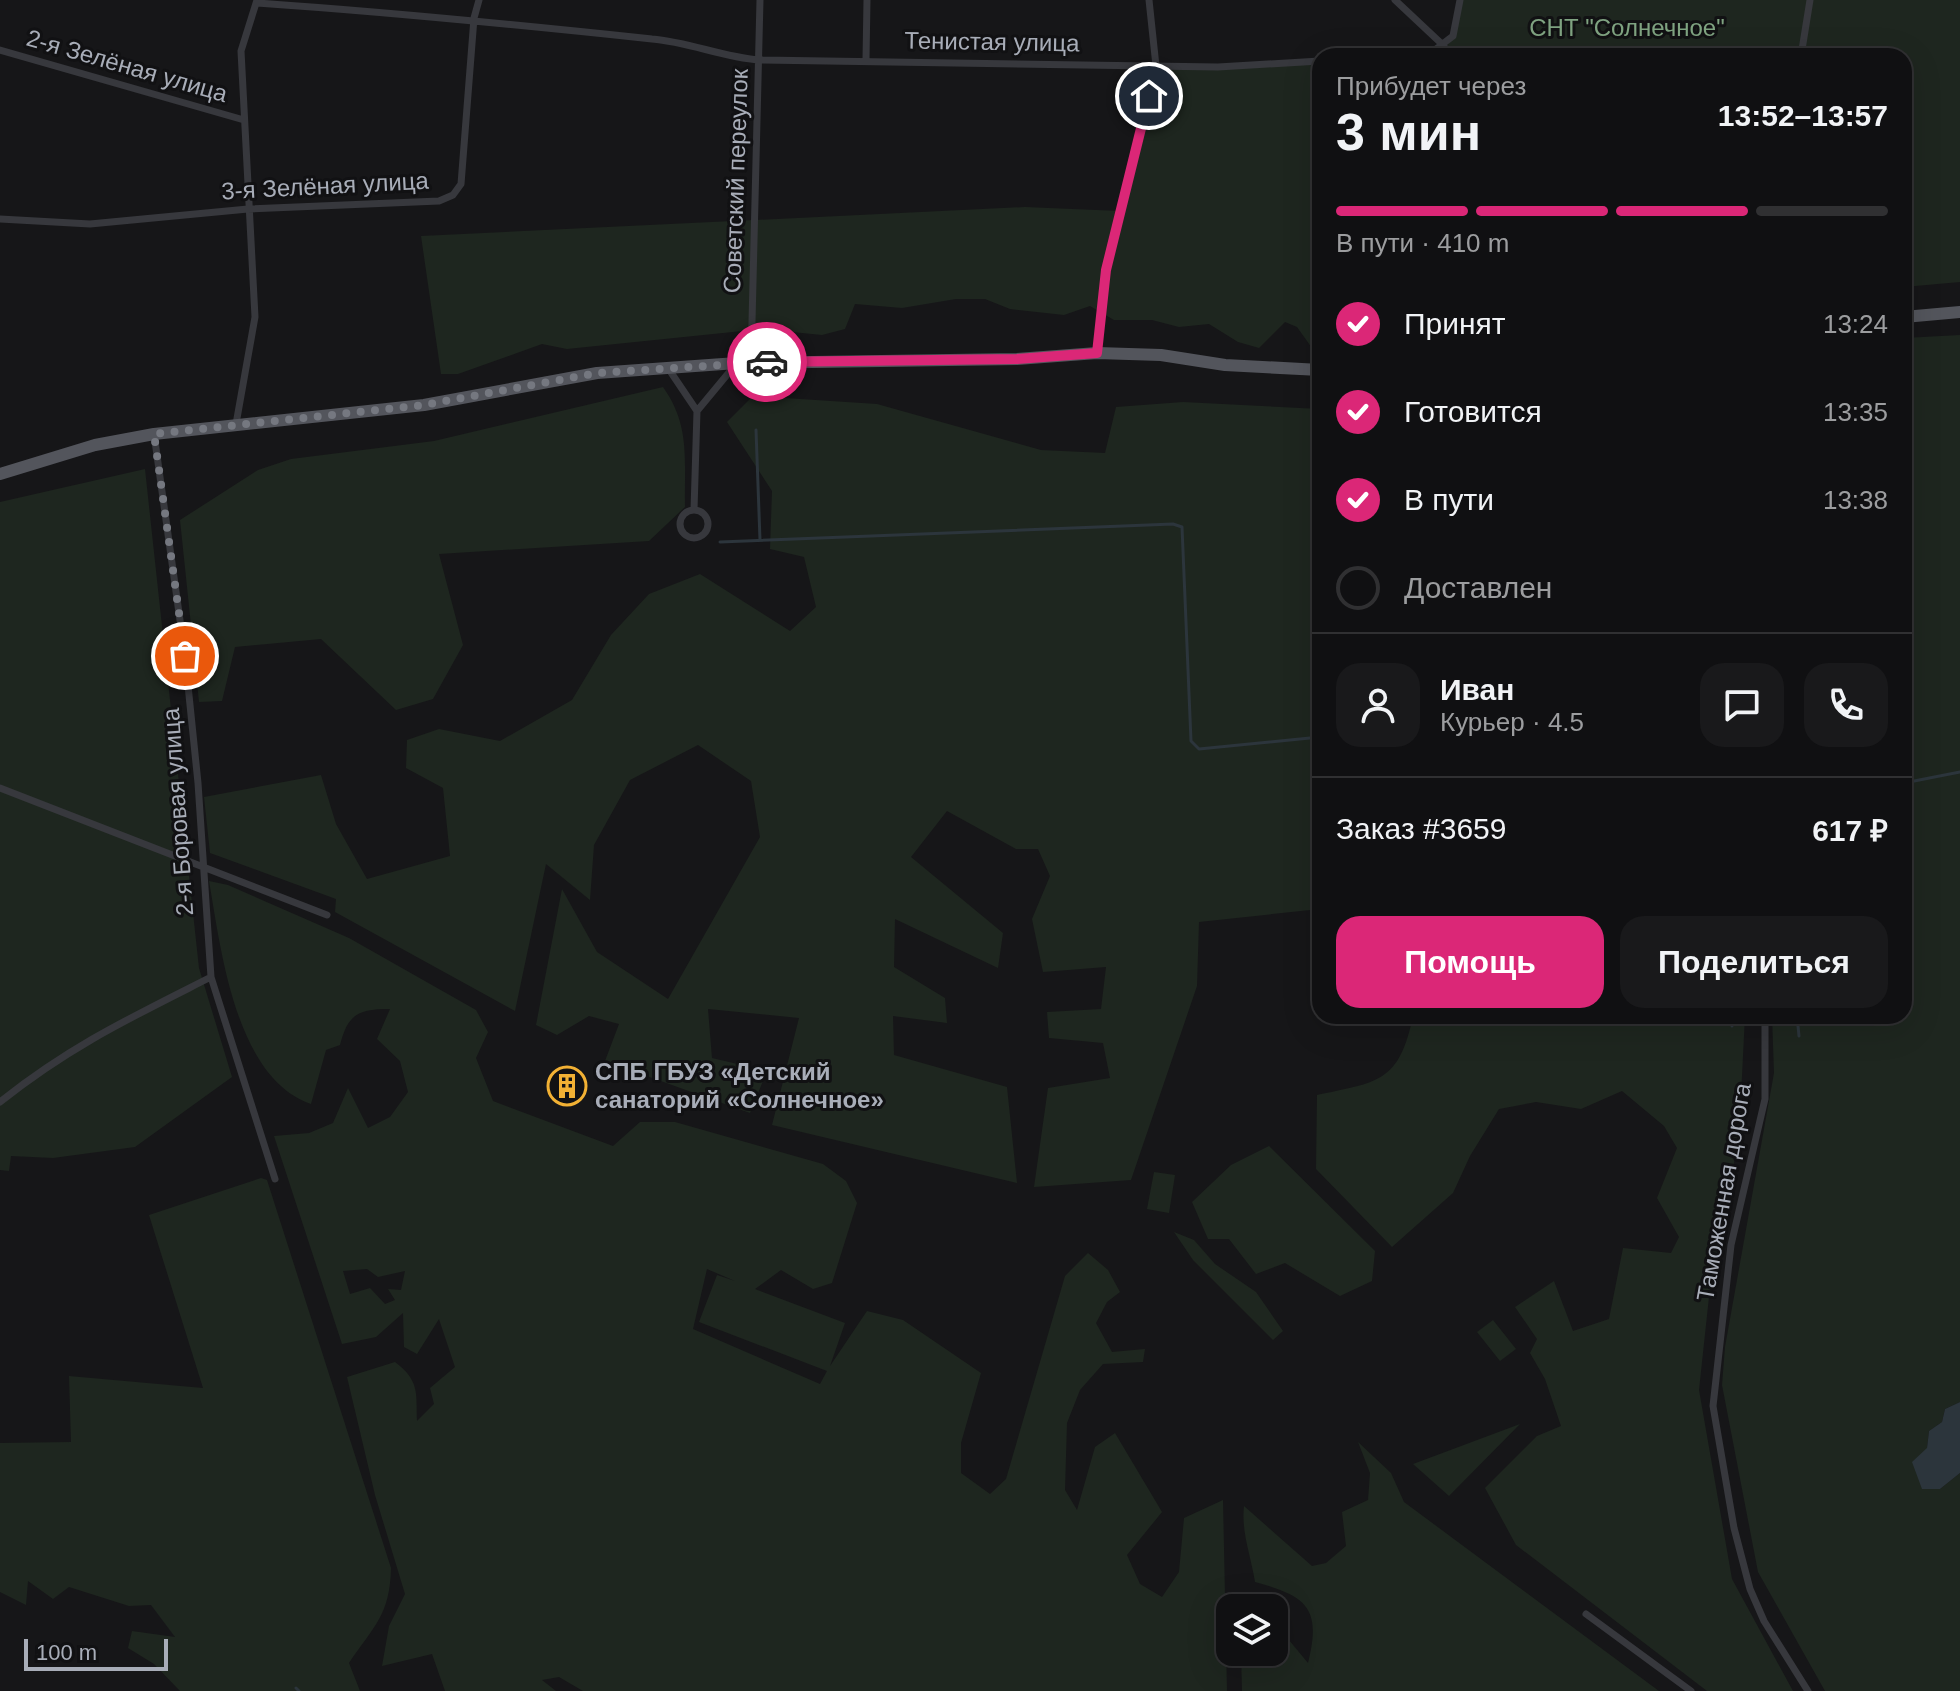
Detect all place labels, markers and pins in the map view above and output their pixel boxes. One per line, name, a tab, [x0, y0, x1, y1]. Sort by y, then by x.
pin	[1115, 62, 1183, 130]
pin	[151, 622, 219, 690]
place label: СПБ ГБУЗ «Детский санаторий «Солнечное»	[595, 1058, 884, 1113]
building icon: СПБ ГБУЗ «Детский санаторий «Солнечное»	[546, 1065, 588, 1107]

